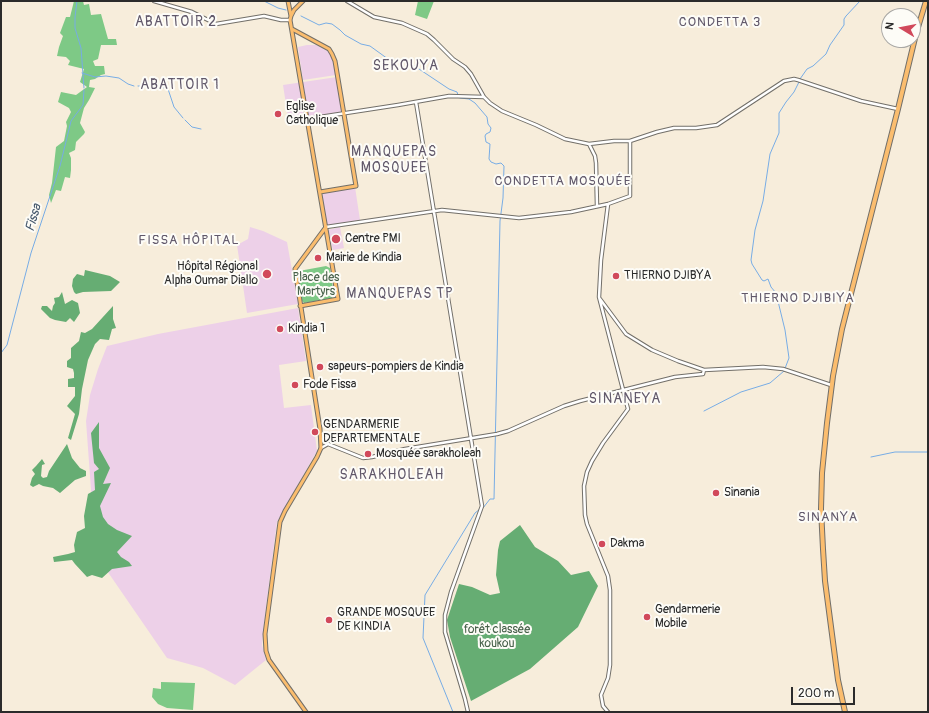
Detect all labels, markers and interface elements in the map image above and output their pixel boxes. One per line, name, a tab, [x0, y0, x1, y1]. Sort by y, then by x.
north arrow	[881, 8, 921, 48]
district label: ABATTOIR 2	[135, 14, 217, 30]
district label: СONDETTA 3	[679, 15, 761, 31]
text: N	[883, 21, 897, 31]
district label: SEKOUYA	[373, 58, 439, 74]
district label: ABATTOIR 1	[140, 77, 220, 93]
place label: Eglise Catholique	[286, 100, 338, 128]
marker: Eglise Catholique	[273, 109, 283, 119]
district label: MANQUEPAS MOSQUEE	[351, 144, 437, 176]
district label: СONDETTA MOSQUÉE	[494, 174, 632, 190]
water label: Fissa	[23, 202, 45, 234]
place label: Centre PMI	[345, 232, 401, 246]
district label: FISSA HÔPITAL	[138, 233, 240, 249]
marker: Centre PMI	[330, 233, 342, 245]
place label: Mairie de Kindia	[326, 251, 401, 265]
marker: Mairie de Kindia	[313, 253, 323, 263]
place label: Hôpital Régional Alpha Oumar Diallo	[164, 260, 258, 288]
marker: Hôpital Régional Alpha Oumar Diallo	[261, 268, 273, 280]
place label: THIERNO DJIBYA	[624, 269, 711, 283]
park label: Place des Martyrs	[293, 271, 339, 299]
marker: THIERNO DJIBYA	[611, 271, 621, 281]
district label: MANQUEPAS TP	[346, 286, 454, 302]
district label: THIERNO DJIBIYA	[741, 291, 855, 307]
place label: Kindia 1	[288, 322, 325, 336]
marker: Kindia 1	[275, 324, 285, 334]
place label: sapeurs-pompiers de Kindia	[328, 360, 464, 374]
marker: sapeurs-pompiers de Kindia	[315, 362, 325, 372]
place label: Fode Fissa	[303, 378, 356, 392]
marker: Fode Fissa	[290, 380, 300, 390]
district label: SINANEYA	[589, 391, 661, 407]
place label: GENDARMERIE DEPARTEMENTALE	[323, 418, 420, 446]
marker: GENDARMERIE DEPARTEMENTALE	[310, 427, 320, 437]
place label: Mosquée sarakholeah	[376, 447, 481, 461]
marker: Mosquée sarakholeah	[363, 449, 373, 459]
district label: SARAKHOLEAH	[340, 467, 444, 483]
place label: Sinania	[724, 486, 760, 500]
marker: Sinania	[711, 488, 721, 498]
district label: SINANYA	[798, 510, 858, 526]
place label: Dakma	[610, 537, 644, 551]
marker: Dakma	[597, 539, 607, 549]
place label: Gendarmerie Mobile	[655, 603, 720, 631]
place label: GRANDE MOSQUEE DE KINDIA	[337, 606, 435, 634]
marker: Gendarmerie Mobile	[642, 612, 652, 622]
marker: GRANDE MOSQUEE DE KINDIA	[324, 615, 334, 625]
park label: forêt classée koukou	[464, 623, 530, 651]
scale bar	[793, 679, 857, 705]
text: 200 m	[798, 686, 834, 701]

